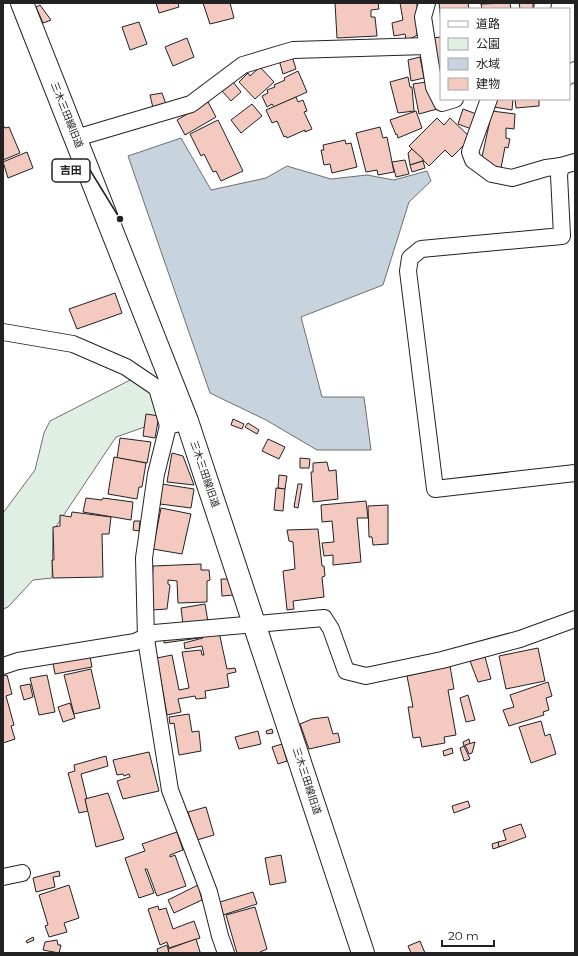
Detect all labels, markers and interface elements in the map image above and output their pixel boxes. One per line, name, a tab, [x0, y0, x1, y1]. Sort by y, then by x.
legend	[440, 8, 570, 100]
text: 道路	[476, 16, 500, 31]
text: 公園	[476, 36, 500, 51]
text: 水域	[476, 56, 500, 71]
text: 建物	[476, 76, 500, 91]
street label: 三木三田線旧道	[48, 80, 86, 150]
callout: 吉田	[52, 159, 90, 182]
text: 吉田	[60, 163, 82, 177]
street label: 三木三田線旧道	[187, 439, 223, 509]
street label: 三木三田線旧道	[290, 746, 324, 816]
scale bar	[442, 922, 494, 948]
text: 20 m	[448, 928, 479, 943]

